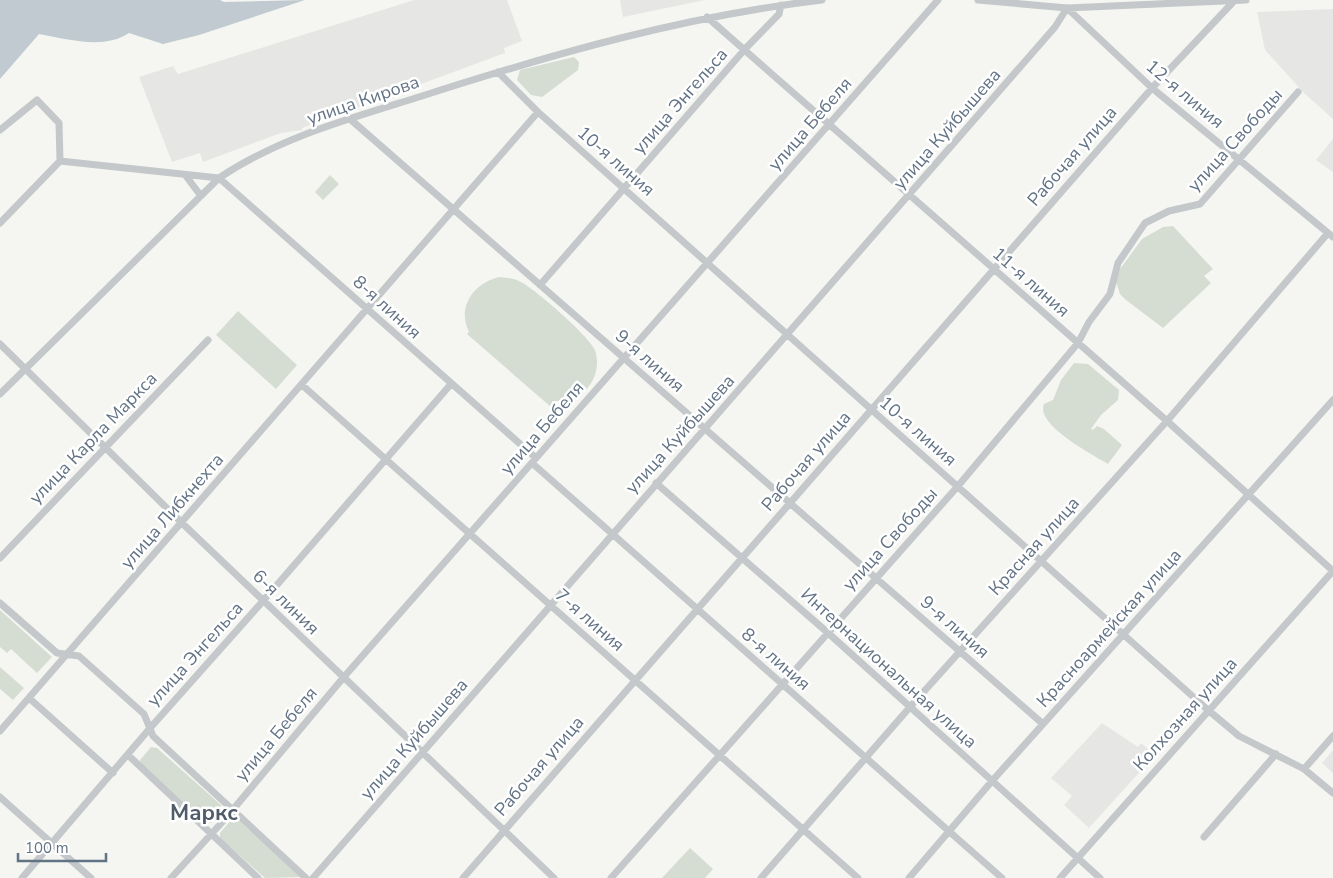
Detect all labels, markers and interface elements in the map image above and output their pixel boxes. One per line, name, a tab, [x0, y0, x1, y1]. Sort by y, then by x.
street label: улица Энгельса	[627, 43, 733, 159]
street label: 12-я линия	[1141, 54, 1229, 134]
street label: улица Куйбышева	[888, 63, 1006, 195]
street label: улица Кирова	[304, 70, 422, 130]
street label: улица Бебеля	[763, 72, 857, 176]
street label: улица Свободы	[1182, 83, 1288, 197]
street label: Рабочая улица	[1022, 101, 1122, 211]
street label: 10-я линия	[572, 121, 660, 201]
street label: 11-я линия	[987, 242, 1075, 322]
street label: 8-я линия	[348, 270, 426, 344]
street label: 9-я линия	[610, 324, 690, 398]
street label: улица Карла Маркса	[24, 367, 162, 509]
street label: улица Куйбышева	[620, 369, 740, 499]
street label: улица Бебеля	[495, 376, 589, 480]
street label: 10-я линия	[874, 391, 962, 471]
street label: Рабочая улица	[756, 406, 856, 516]
street label: улица Либкнехта	[115, 448, 229, 574]
street label: улица Свободы	[837, 482, 943, 596]
street label: Красная улица	[983, 491, 1085, 601]
street label: Красноармейская улица	[1031, 543, 1187, 713]
street label: 6-я линия	[247, 564, 325, 640]
street label: Интернациональная улица	[796, 582, 982, 754]
street label: 7-я линия	[550, 583, 630, 657]
street label: 9-я линия	[915, 590, 995, 664]
street label: улица Энгельса	[141, 596, 249, 712]
street label: 8-я линия	[736, 622, 816, 696]
street label: Колхозная улица	[1128, 652, 1242, 776]
street label: улица Куйбышева	[355, 673, 473, 805]
street label: улица Бебеля	[229, 682, 323, 786]
street label: Рабочая улица	[489, 711, 589, 821]
district label: Маркс	[170, 798, 238, 828]
scale bar	[18, 830, 105, 862]
text: 100 m	[25, 838, 69, 858]

